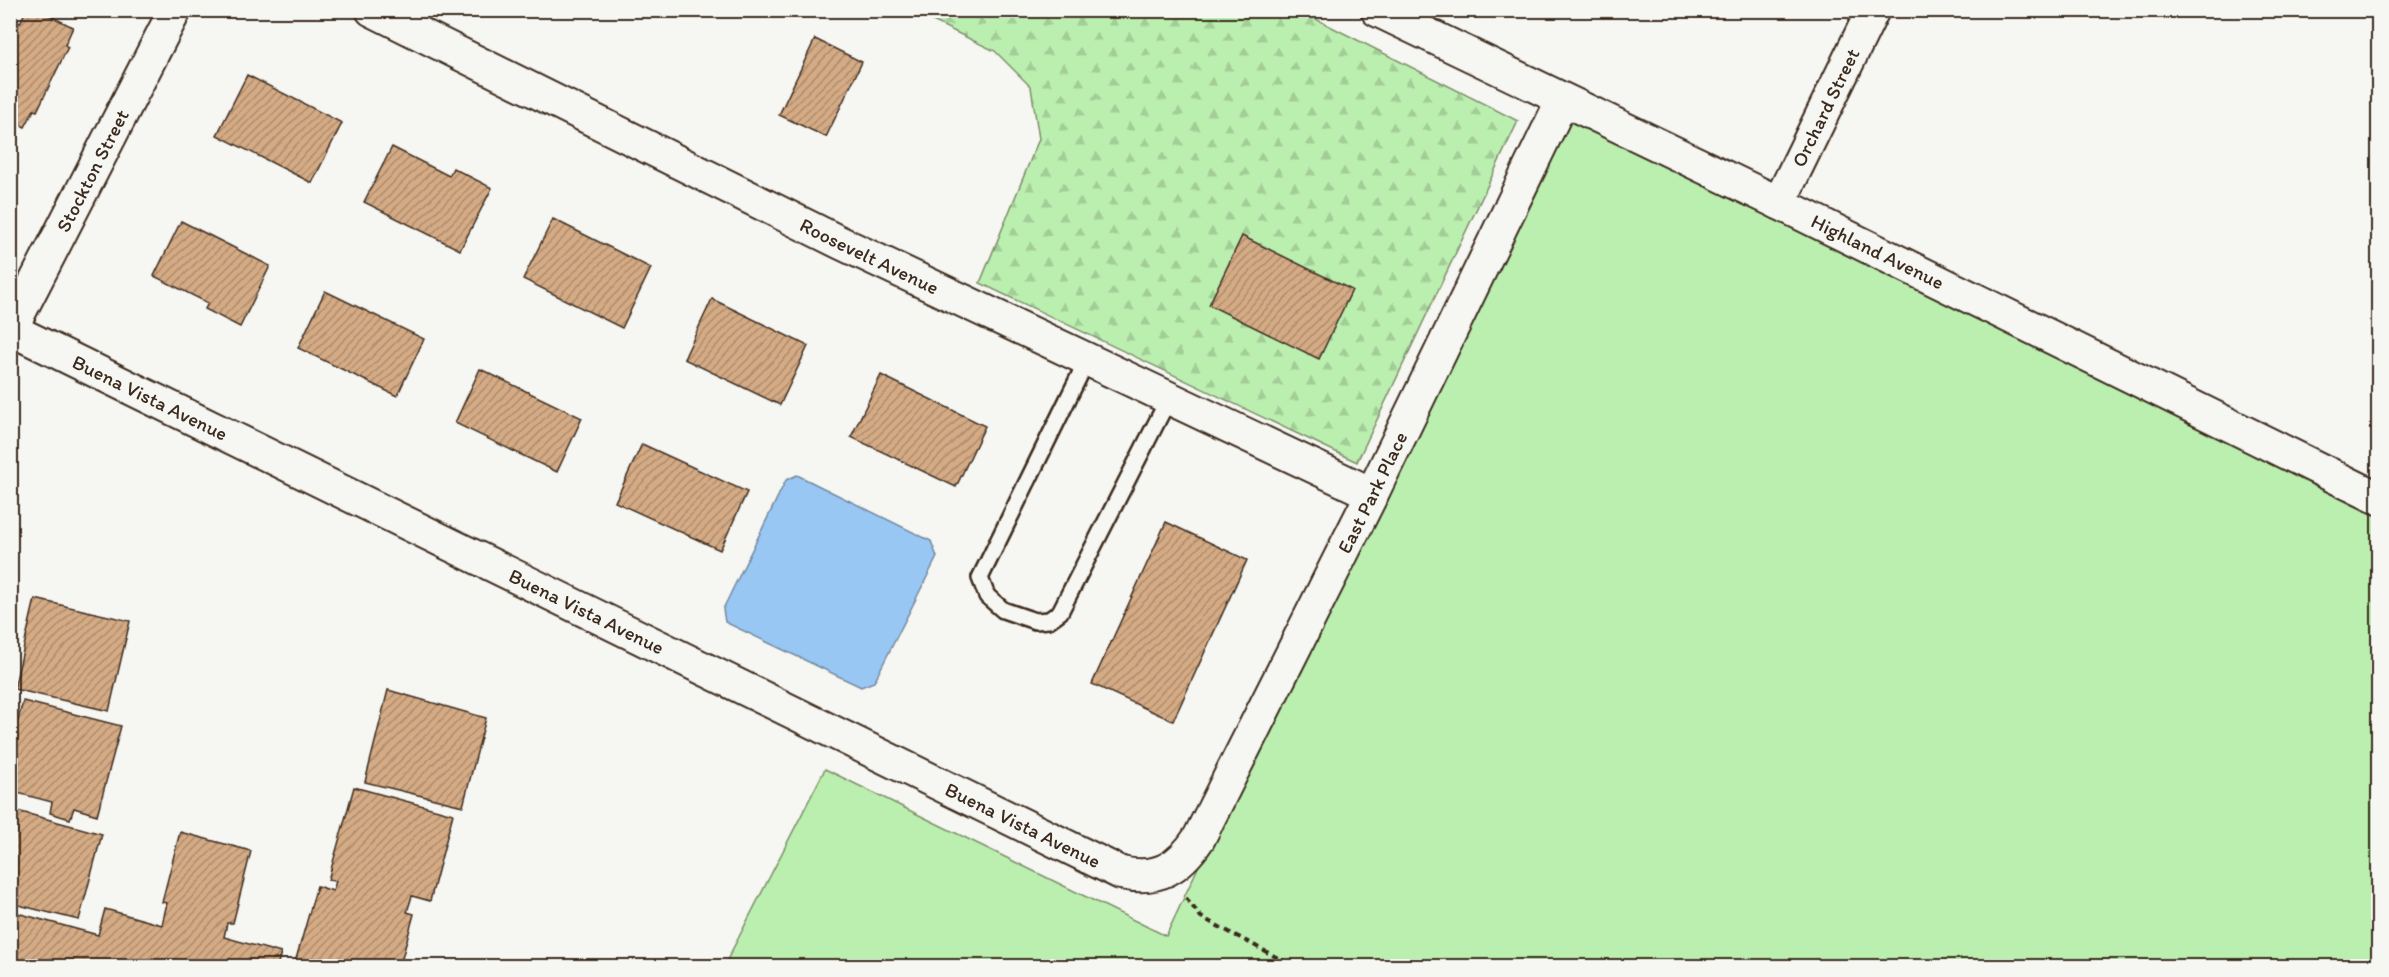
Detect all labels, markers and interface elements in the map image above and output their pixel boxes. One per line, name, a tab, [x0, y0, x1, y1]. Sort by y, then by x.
street label: Orchard Street	[1786, 44, 1865, 171]
street label: Stockton Street	[51, 105, 134, 236]
street label: Highland Avenue	[1807, 209, 1948, 294]
street label: Roosevelt Avenue	[796, 213, 943, 300]
street label: Buena Vista Avenue	[68, 349, 232, 446]
street label: East Park Place	[1332, 428, 1412, 557]
street label: Buena Vista Avenue	[505, 563, 668, 659]
street label: Buena Vista Avenue	[941, 777, 1105, 873]

